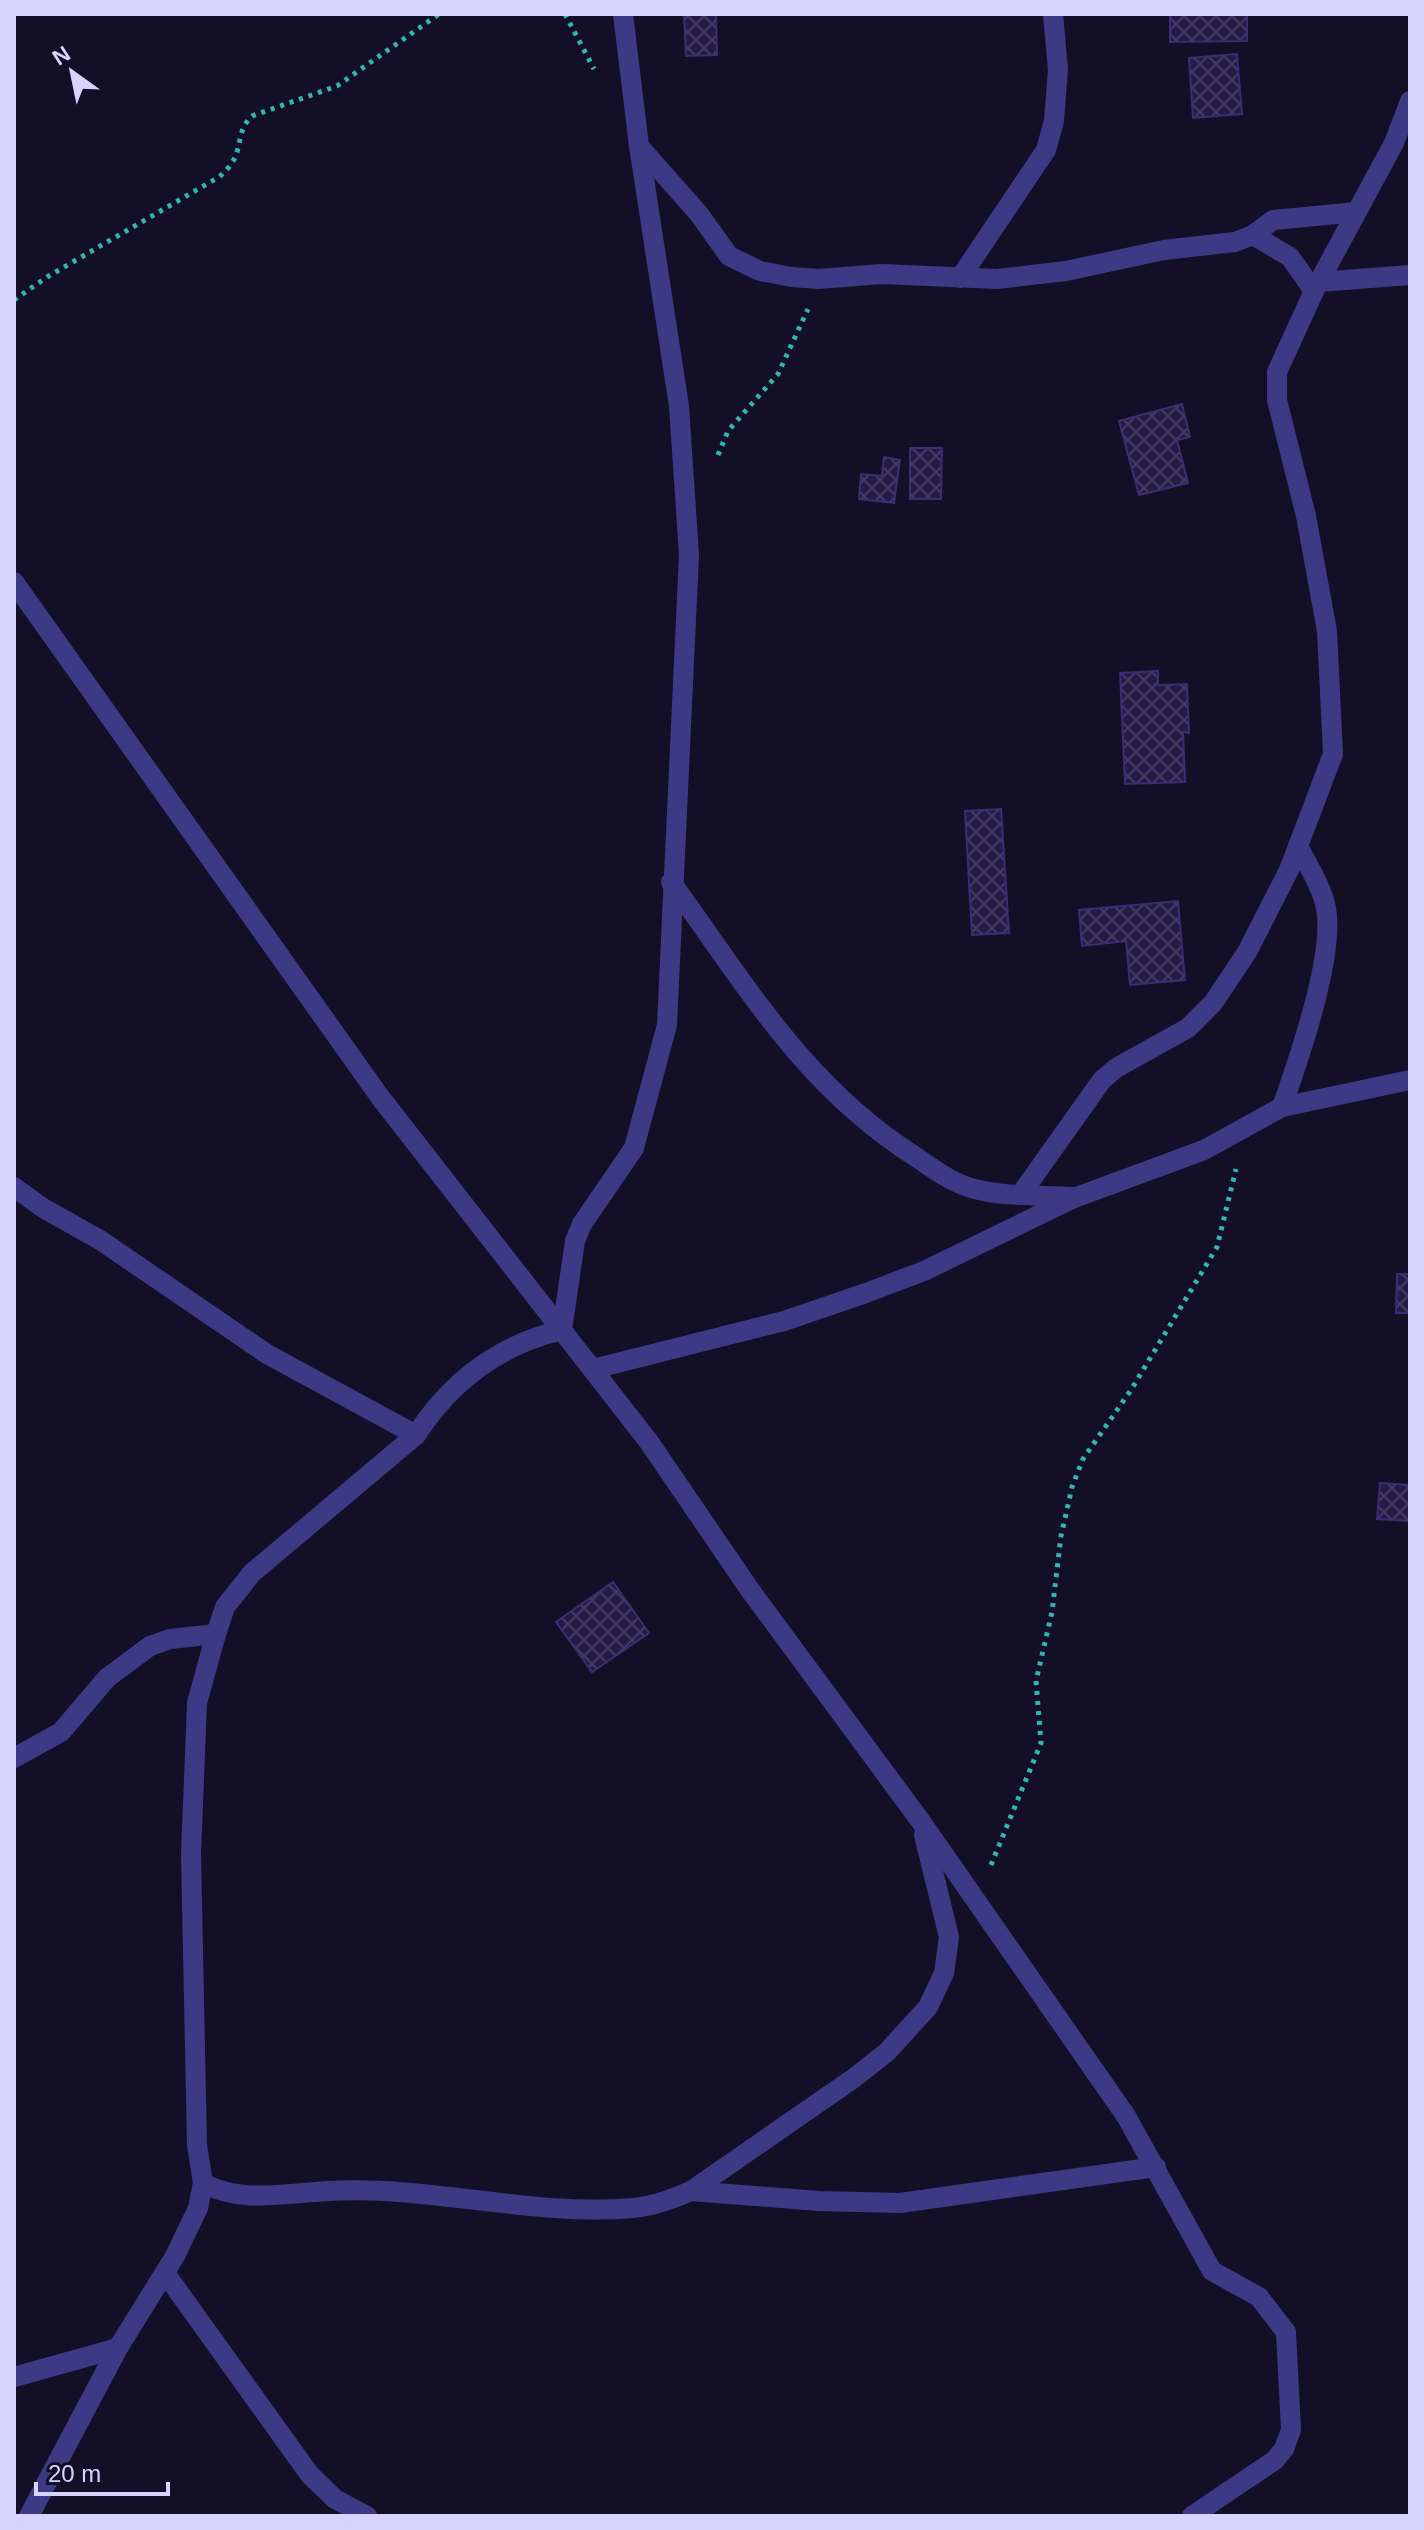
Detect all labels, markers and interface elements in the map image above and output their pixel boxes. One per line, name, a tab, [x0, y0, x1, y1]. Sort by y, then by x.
north arrow	[32, 32, 112, 112]
text: N	[48, 41, 75, 70]
scale bar	[36, 2446, 168, 2496]
text: 20 m	[48, 2460, 101, 2487]

